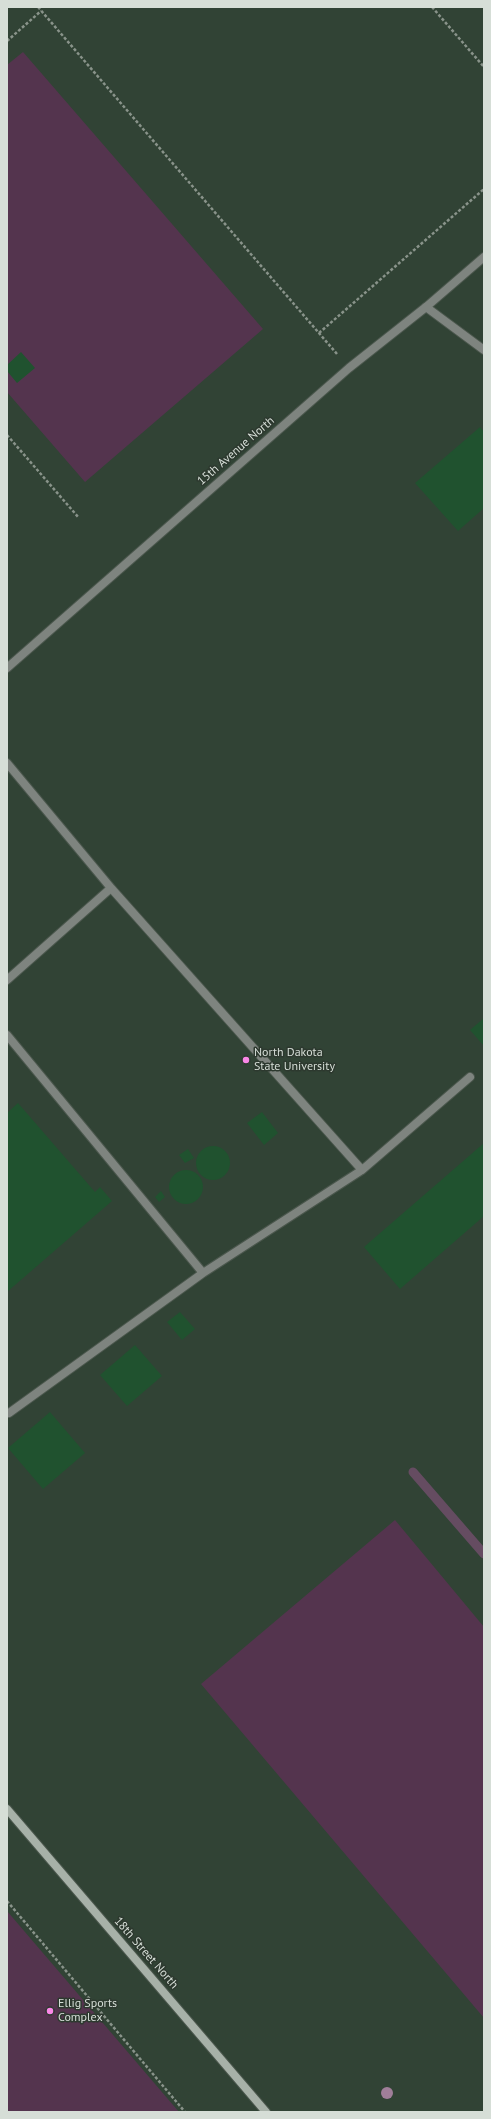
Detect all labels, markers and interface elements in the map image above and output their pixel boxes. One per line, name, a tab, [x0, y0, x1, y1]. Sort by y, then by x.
street label: 15th Avenue North	[195, 414, 277, 488]
place label: North Dakota State University	[254, 1046, 335, 1074]
marker: North Dakota State University	[241, 1055, 251, 1065]
street label: 18th Street North	[111, 1914, 181, 1992]
place label: Ellig Sports Complex	[58, 1997, 117, 2025]
marker: Ellig Sports Complex	[45, 2006, 55, 2016]

